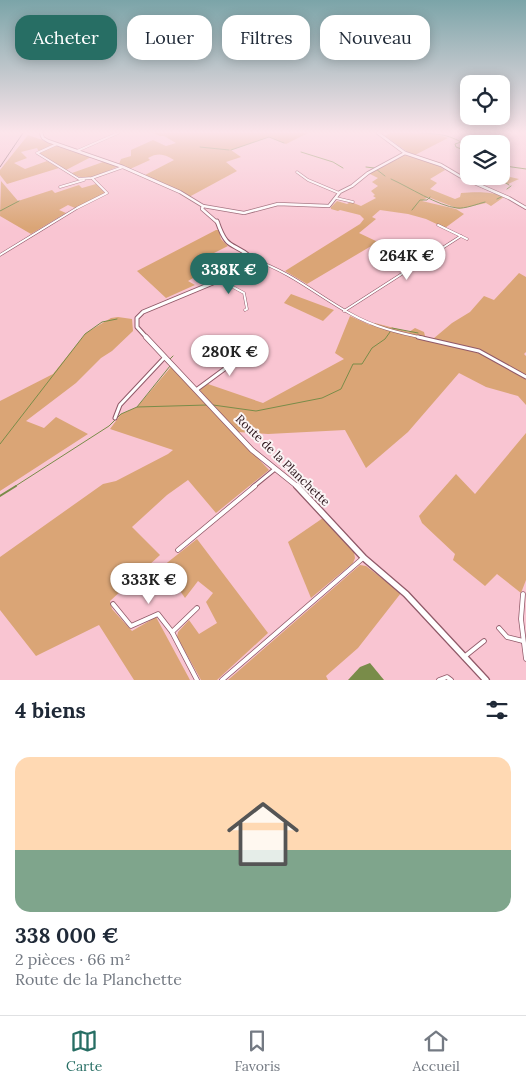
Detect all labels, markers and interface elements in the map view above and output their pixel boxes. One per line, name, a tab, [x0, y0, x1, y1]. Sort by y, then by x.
chip: Acheter	[15, 15, 117, 60]
chip: Louer	[127, 15, 212, 60]
chip: Filtres	[222, 15, 310, 60]
chip: Nouveau	[320, 15, 430, 60]
map controls	[460, 75, 510, 185]
button: locate	[460, 75, 510, 125]
button: layers	[460, 135, 510, 185]
pin: 264K €	[366, 238, 448, 281]
text: 264K €	[379, 245, 435, 265]
pin: 338K €	[188, 252, 270, 295]
text: 338K €	[201, 259, 257, 279]
pin: 280K €	[189, 334, 271, 377]
text: 280K €	[202, 341, 258, 361]
street label: Route de la Planchette	[233, 411, 334, 509]
pin: 333K €	[108, 562, 190, 605]
text: 333K €	[121, 569, 177, 589]
icon: filters	[483, 696, 511, 724]
text: 4 biens	[15, 697, 86, 724]
icon: home	[218, 789, 308, 879]
text: 338 000 €	[15, 922, 119, 949]
text: 2 pièces · 66 m²	[15, 949, 131, 969]
text: Route de la Planchette	[15, 969, 182, 989]
tab: Carte	[66, 1027, 102, 1075]
tab: Favoris	[235, 1027, 280, 1075]
tab: Accueil	[413, 1027, 460, 1075]

